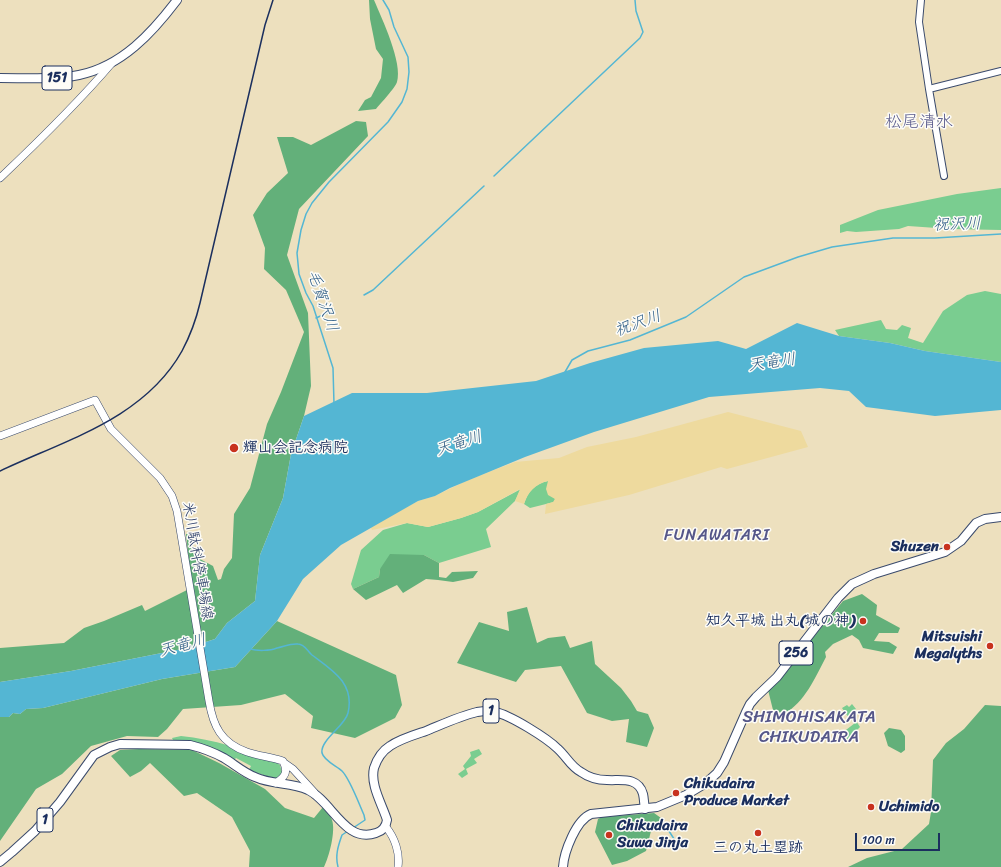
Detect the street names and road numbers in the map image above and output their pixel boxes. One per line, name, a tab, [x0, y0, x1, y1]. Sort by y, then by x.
road number: 151	[42, 66, 72, 90]
street label: 米川駄科停車場線	[178, 500, 216, 622]
road number: 256	[779, 641, 813, 665]
road number: 1	[483, 699, 499, 723]
road number: 1	[37, 808, 53, 832]

